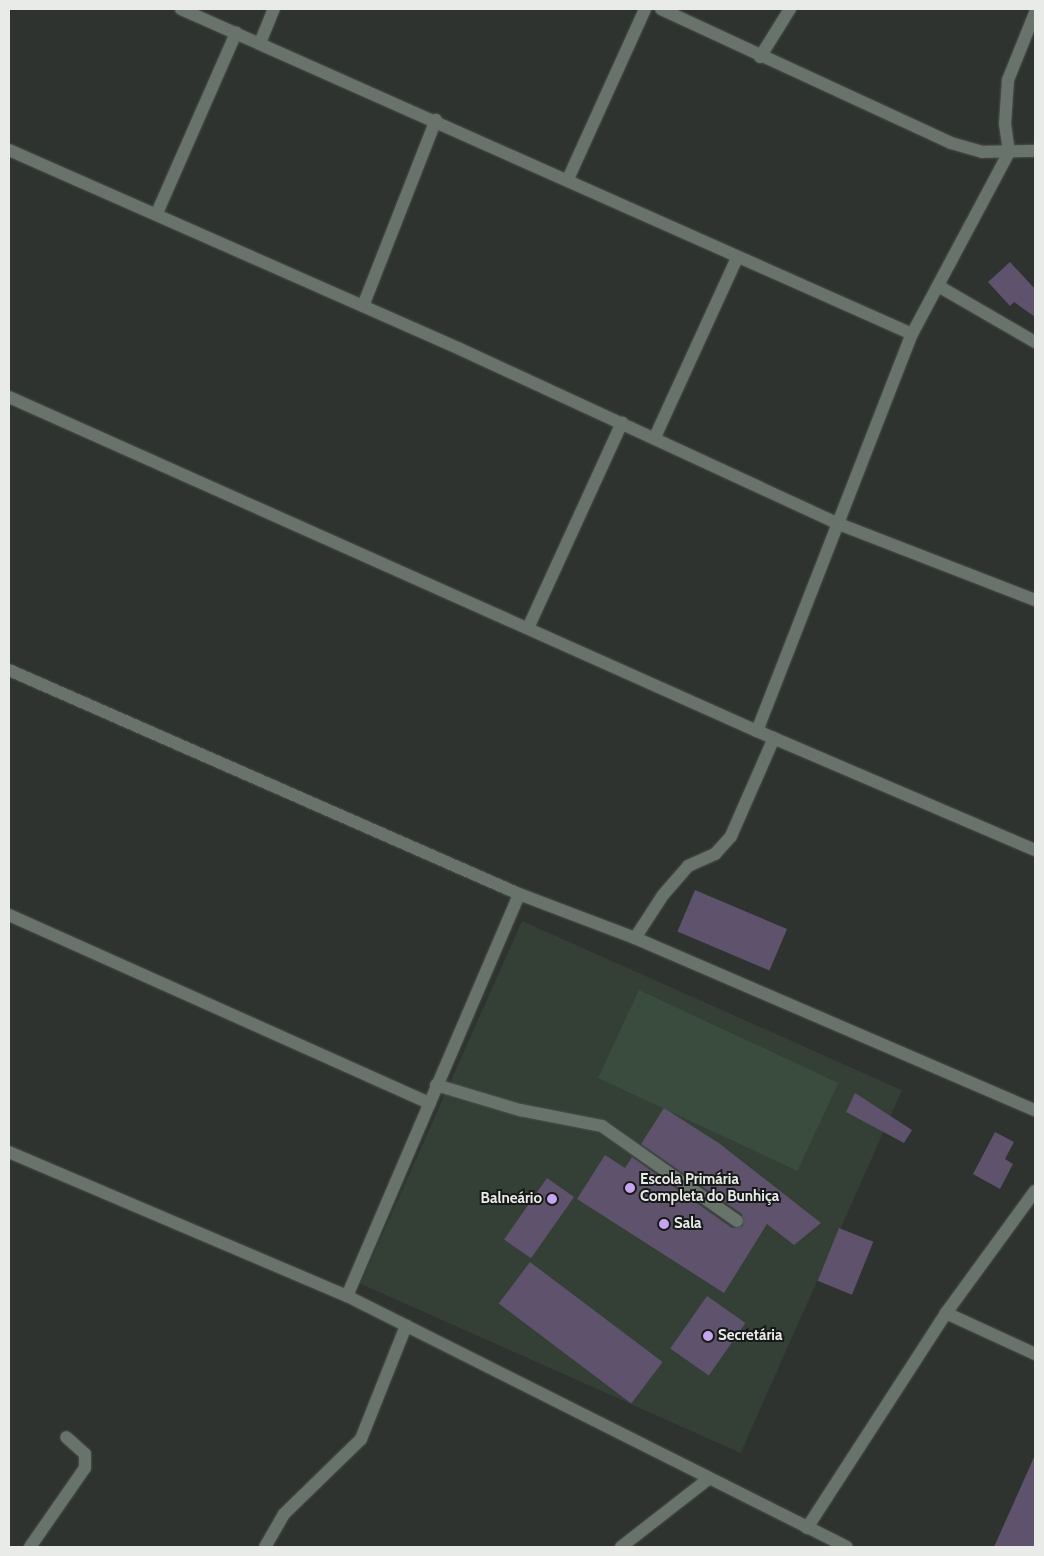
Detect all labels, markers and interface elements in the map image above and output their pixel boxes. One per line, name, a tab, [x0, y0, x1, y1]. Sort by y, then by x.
place label: Escola Primária Completa do Bunhiça	[640, 1170, 779, 1205]
marker: Escola Primária Completa do Bunhiça	[624, 1182, 636, 1194]
place label: Balneário	[481, 1190, 542, 1208]
marker: Balneário	[546, 1193, 558, 1205]
place label: Sala	[674, 1215, 702, 1233]
marker: Sala	[658, 1218, 670, 1230]
place label: Secretária	[718, 1327, 782, 1345]
marker: Secretária	[702, 1330, 714, 1342]

